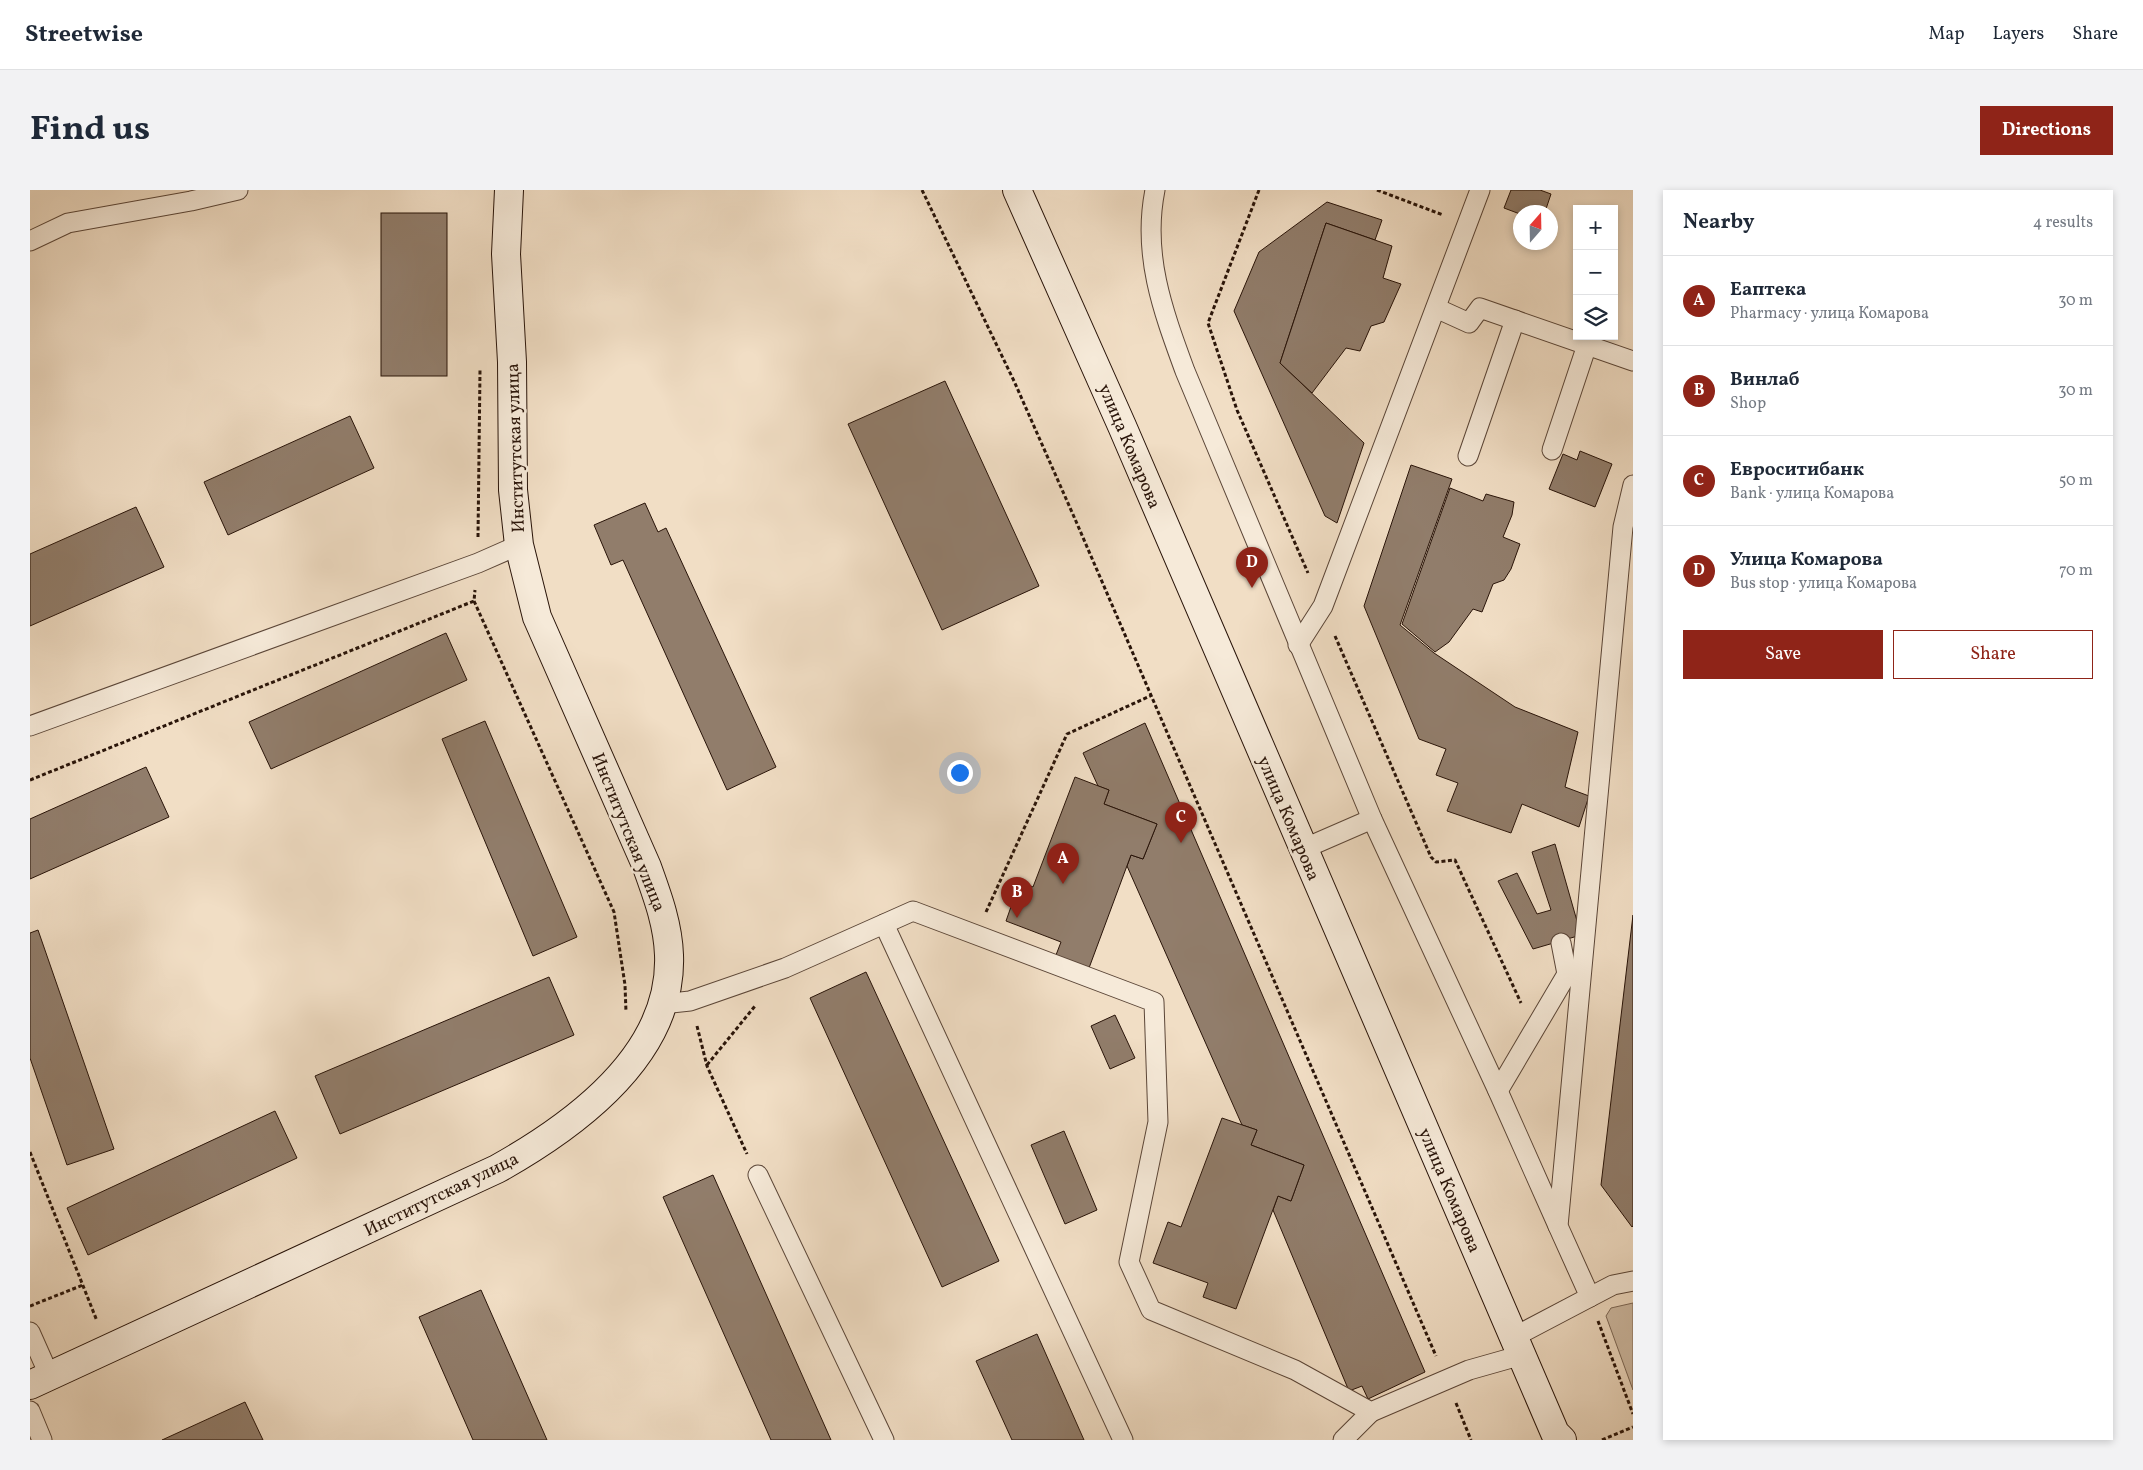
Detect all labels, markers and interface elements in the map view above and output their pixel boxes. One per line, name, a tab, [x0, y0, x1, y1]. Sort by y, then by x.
text: Streetwise	[25, 18, 143, 52]
text: Map	[1928, 22, 1964, 47]
text: Layers	[1992, 22, 2044, 47]
text: Share	[2072, 22, 2118, 47]
text: Find us	[30, 106, 150, 154]
button: Directions	[1980, 106, 2113, 155]
north arrow	[1513, 205, 1558, 250]
map controls	[1573, 205, 1618, 340]
button: +	[1573, 205, 1618, 250]
text: Nearby	[1683, 208, 1754, 237]
text: 4 results	[2033, 212, 2093, 234]
button: −	[1573, 250, 1618, 295]
text: Еаптека	[1730, 277, 1806, 303]
text: A	[1693, 290, 1705, 312]
text: 30 m	[2058, 290, 2093, 312]
button: layers	[1573, 295, 1618, 340]
text: Pharmacy · улица Комарова	[1730, 303, 1929, 325]
street label: Институтская улица	[501, 363, 532, 533]
text: Винлаб	[1730, 367, 1800, 393]
street label: улица Комарова	[1091, 380, 1166, 513]
text: B	[1694, 380, 1704, 402]
text: 30 m	[2058, 380, 2093, 402]
text: Shop	[1730, 393, 1766, 415]
text: Евроситибанк	[1730, 457, 1864, 483]
text: C	[1694, 470, 1704, 492]
text: 50 m	[2059, 470, 2093, 492]
text: Bank · улица Комарова	[1730, 483, 1894, 505]
pin: D	[1236, 547, 1268, 588]
text: Улица Комарова	[1730, 547, 1883, 573]
text: D	[1693, 560, 1705, 582]
text: 70 m	[2059, 560, 2093, 582]
text: Bus stop · улица Комарова	[1730, 573, 1917, 595]
button: Save	[1683, 630, 1883, 679]
button: Share	[1893, 630, 2093, 679]
street label: Институтская улица	[584, 749, 671, 916]
street label: улица Комарова	[1250, 752, 1325, 885]
your location	[947, 760, 973, 786]
pin: C	[1165, 802, 1197, 843]
pin: A	[1047, 843, 1079, 884]
pin: B	[1001, 877, 1033, 918]
street label: улица Комарова	[1411, 1124, 1486, 1257]
street label: Институтская улица	[360, 1147, 523, 1244]

